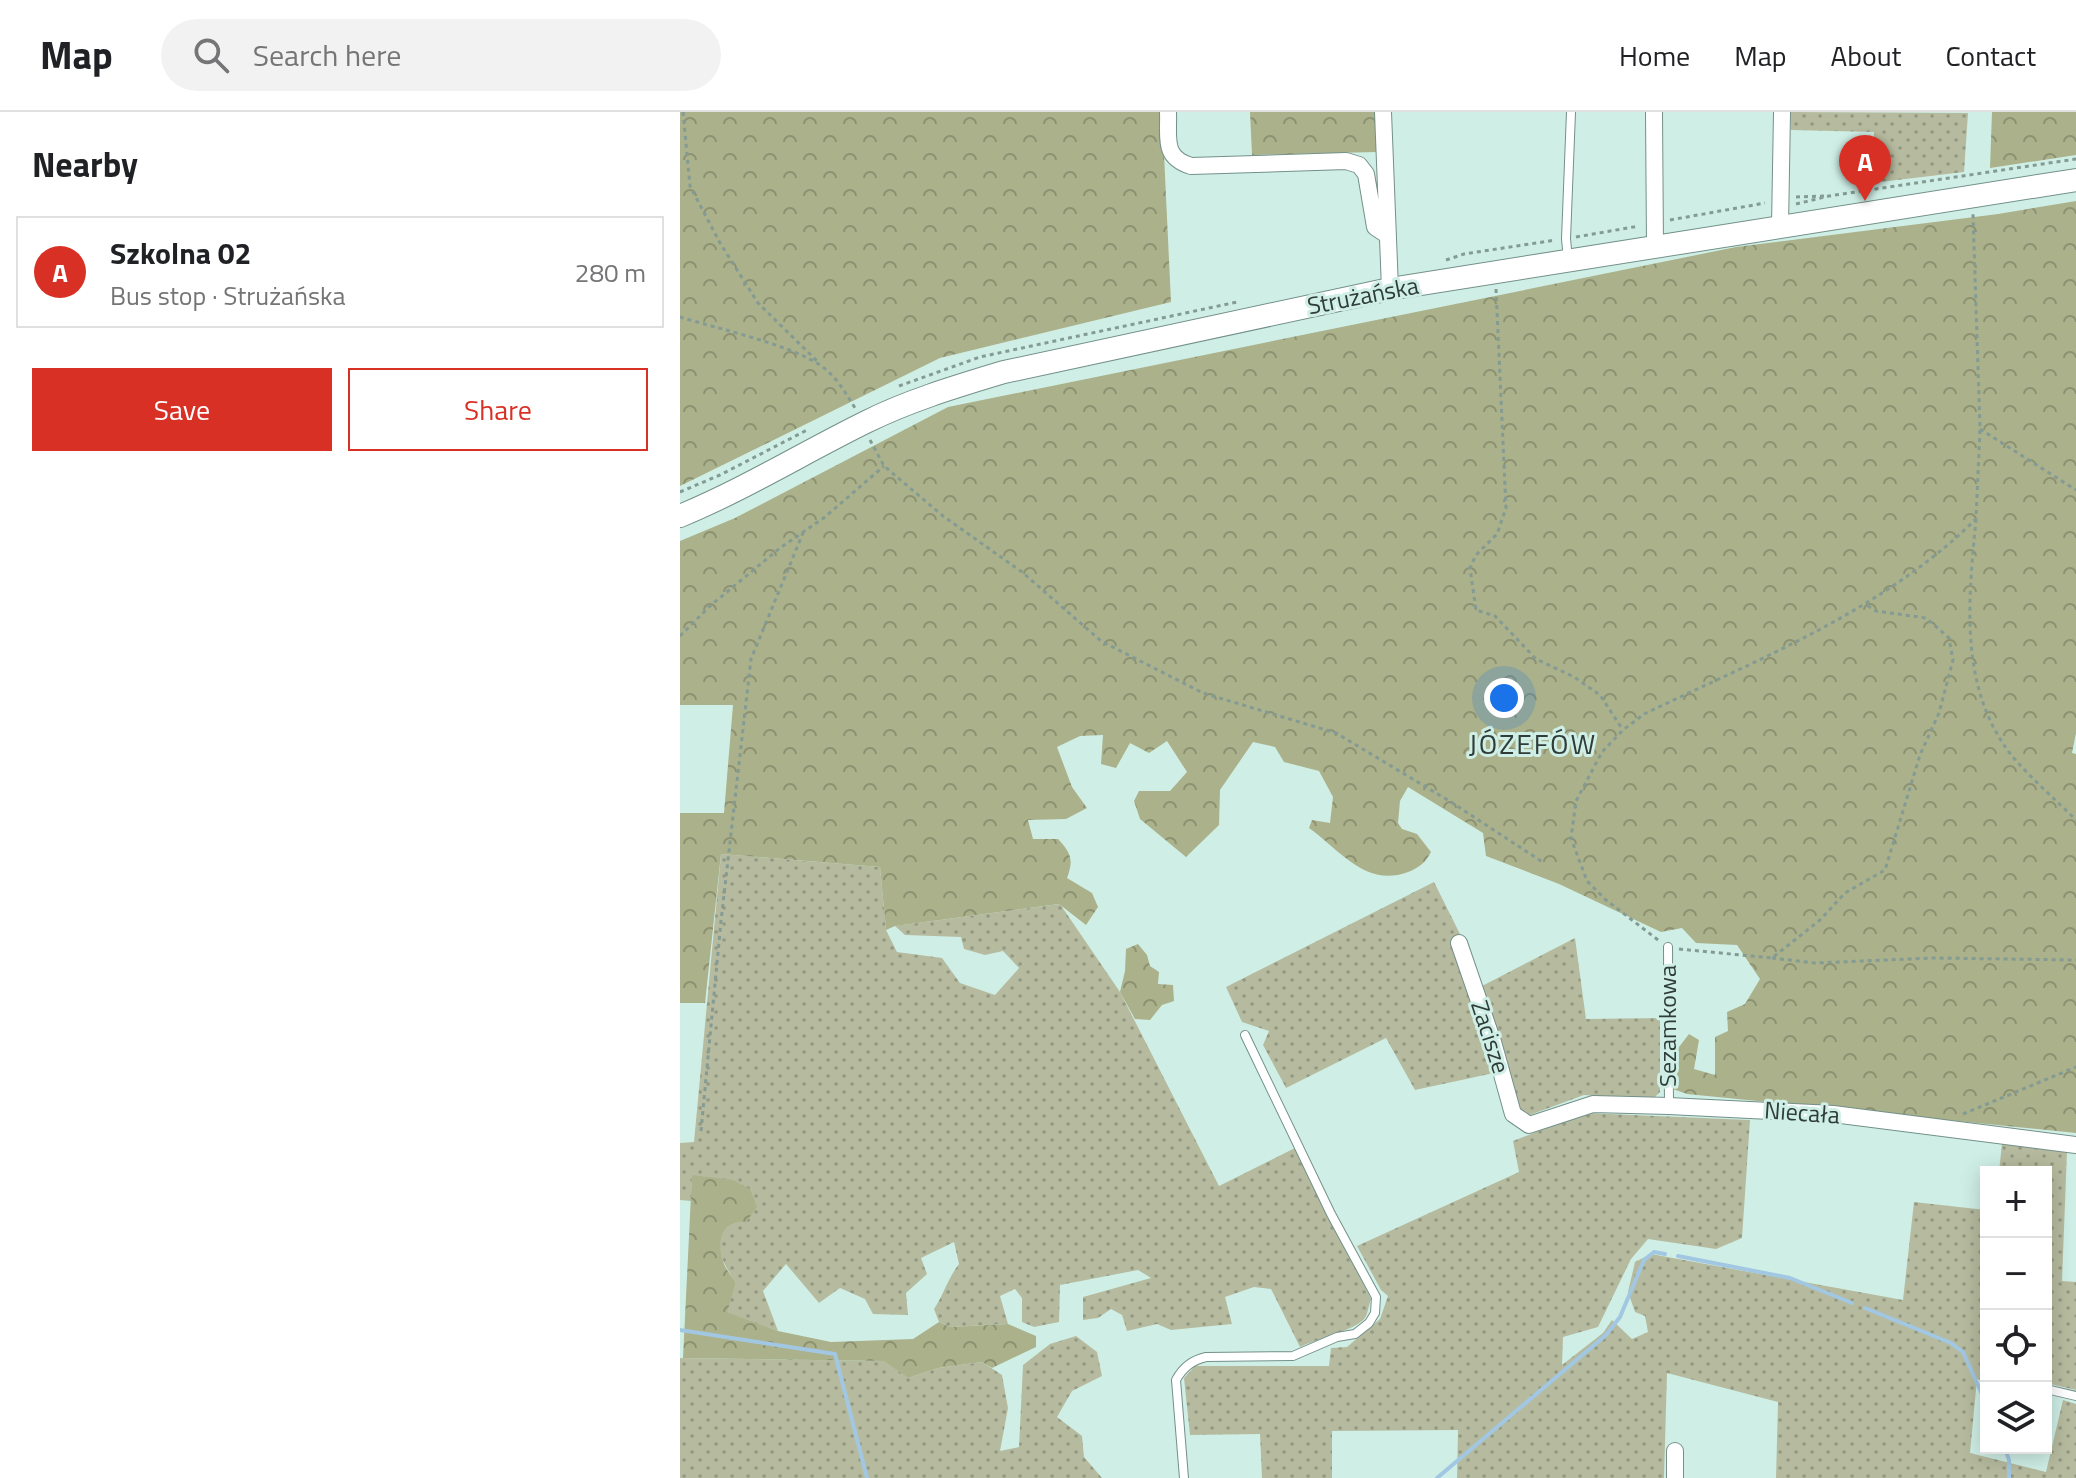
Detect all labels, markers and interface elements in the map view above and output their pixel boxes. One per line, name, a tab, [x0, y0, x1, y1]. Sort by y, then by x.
search box	[161, 19, 721, 91]
text: Map	[40, 26, 113, 84]
text: Search here	[253, 32, 402, 78]
icon: search	[189, 33, 233, 77]
text: Home	[1619, 34, 1690, 77]
text: Map	[1734, 34, 1787, 77]
text: About	[1831, 34, 1901, 77]
text: Contact	[1945, 34, 2036, 77]
pin: A	[1839, 135, 1891, 201]
text: Nearby	[32, 138, 138, 190]
text: Szkolna 02	[110, 230, 251, 276]
text: A	[52, 253, 68, 292]
text: 280 m	[575, 253, 646, 292]
street label: Strużańska	[1304, 267, 1422, 323]
text: Bus stop · Strużańska	[110, 276, 345, 315]
button: Save	[32, 368, 332, 451]
button: Share	[348, 368, 648, 451]
your location	[1484, 678, 1524, 718]
district label: JÓZEFÓW	[1469, 722, 1597, 765]
street label: Sezamkowa	[1649, 965, 1685, 1087]
street label: Zacisze	[1462, 996, 1520, 1078]
street label: Niecała	[1763, 1091, 1841, 1133]
map controls	[1980, 1166, 2052, 1454]
button: +	[1980, 1166, 2052, 1238]
button: −	[1980, 1238, 2052, 1310]
button: locate	[1980, 1310, 2052, 1382]
button: layers	[1980, 1382, 2052, 1454]

